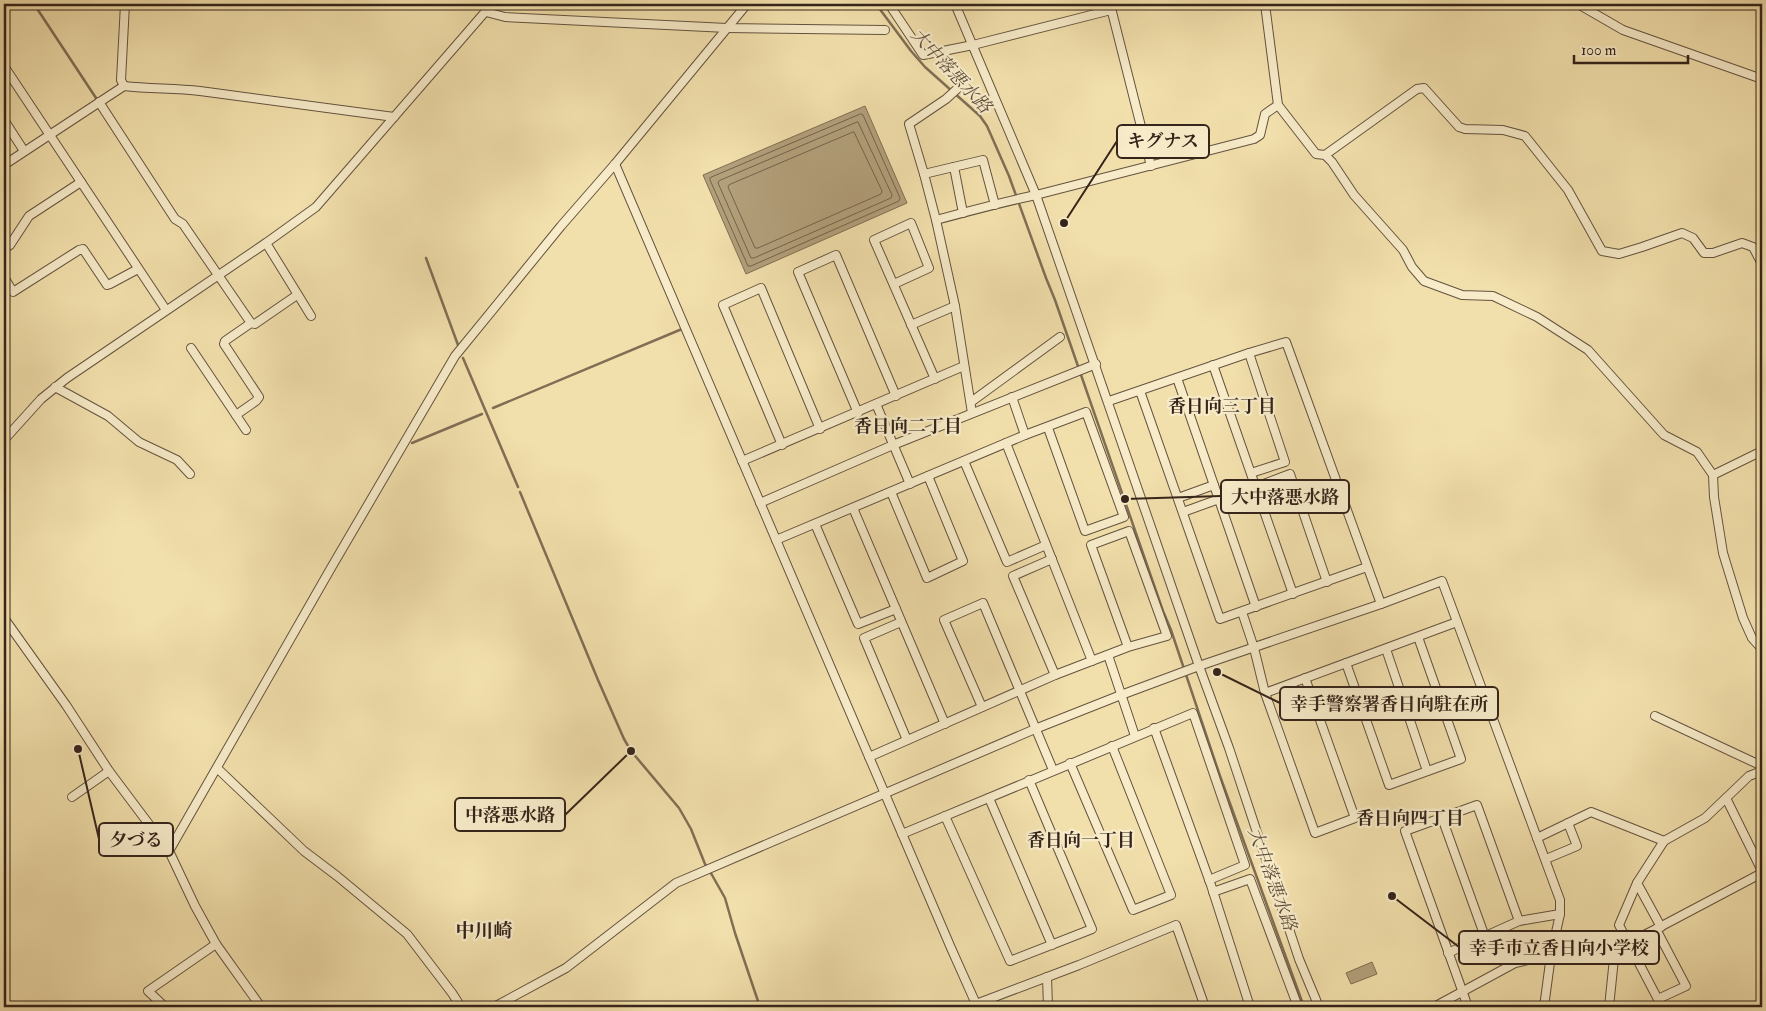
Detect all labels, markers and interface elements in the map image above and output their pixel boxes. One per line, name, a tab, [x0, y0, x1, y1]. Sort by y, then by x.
water label: 大中落悪水路	[906, 24, 998, 120]
scale bar	[1574, 32, 1687, 64]
text: 100 m	[1581, 41, 1617, 60]
callout: キグナス	[1117, 125, 1209, 158]
text: キグナス	[1127, 130, 1199, 153]
district label: 香日向三丁目	[1168, 395, 1276, 418]
district label: 香日向二丁目	[854, 415, 962, 438]
callout: 大中落悪水路	[1221, 480, 1349, 513]
text: 大中落悪水路	[1231, 486, 1339, 509]
callout: 幸手警察署香日向駐在所	[1280, 687, 1498, 720]
text: 幸手警察署香日向駐在所	[1290, 693, 1488, 716]
callout: 中落悪水路	[455, 798, 565, 831]
text: 中落悪水路	[465, 804, 555, 827]
district label: 香日向四丁目	[1356, 807, 1464, 830]
callout: 夕づる	[99, 823, 173, 856]
water label: 大中落悪水路	[1243, 824, 1302, 936]
text: 夕づる	[109, 829, 163, 852]
district label: 香日向一丁目	[1027, 829, 1135, 852]
district label: 中川崎	[455, 919, 513, 943]
callout: 幸手市立香日向小学校	[1459, 931, 1659, 964]
text: 幸手市立香日向小学校	[1469, 937, 1649, 960]

